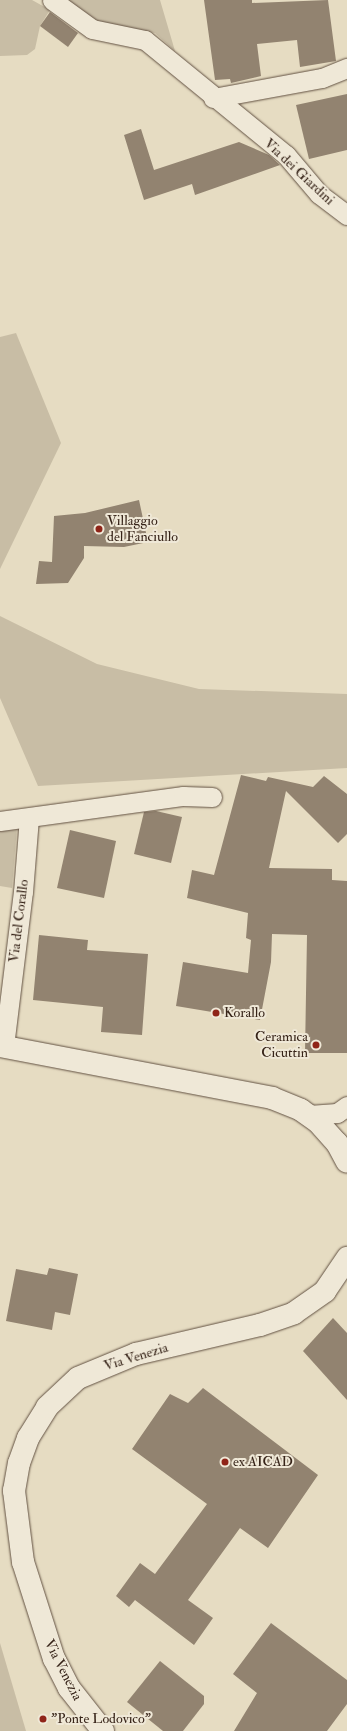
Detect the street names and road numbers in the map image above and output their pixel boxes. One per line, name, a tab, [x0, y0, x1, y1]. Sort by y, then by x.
street label: Via dei Giardini	[260, 135, 338, 209]
street label: Via del Corallo	[6, 879, 32, 963]
street label: Via Venezia	[102, 1339, 170, 1375]
street label: Via Venezia	[40, 1637, 86, 1703]

